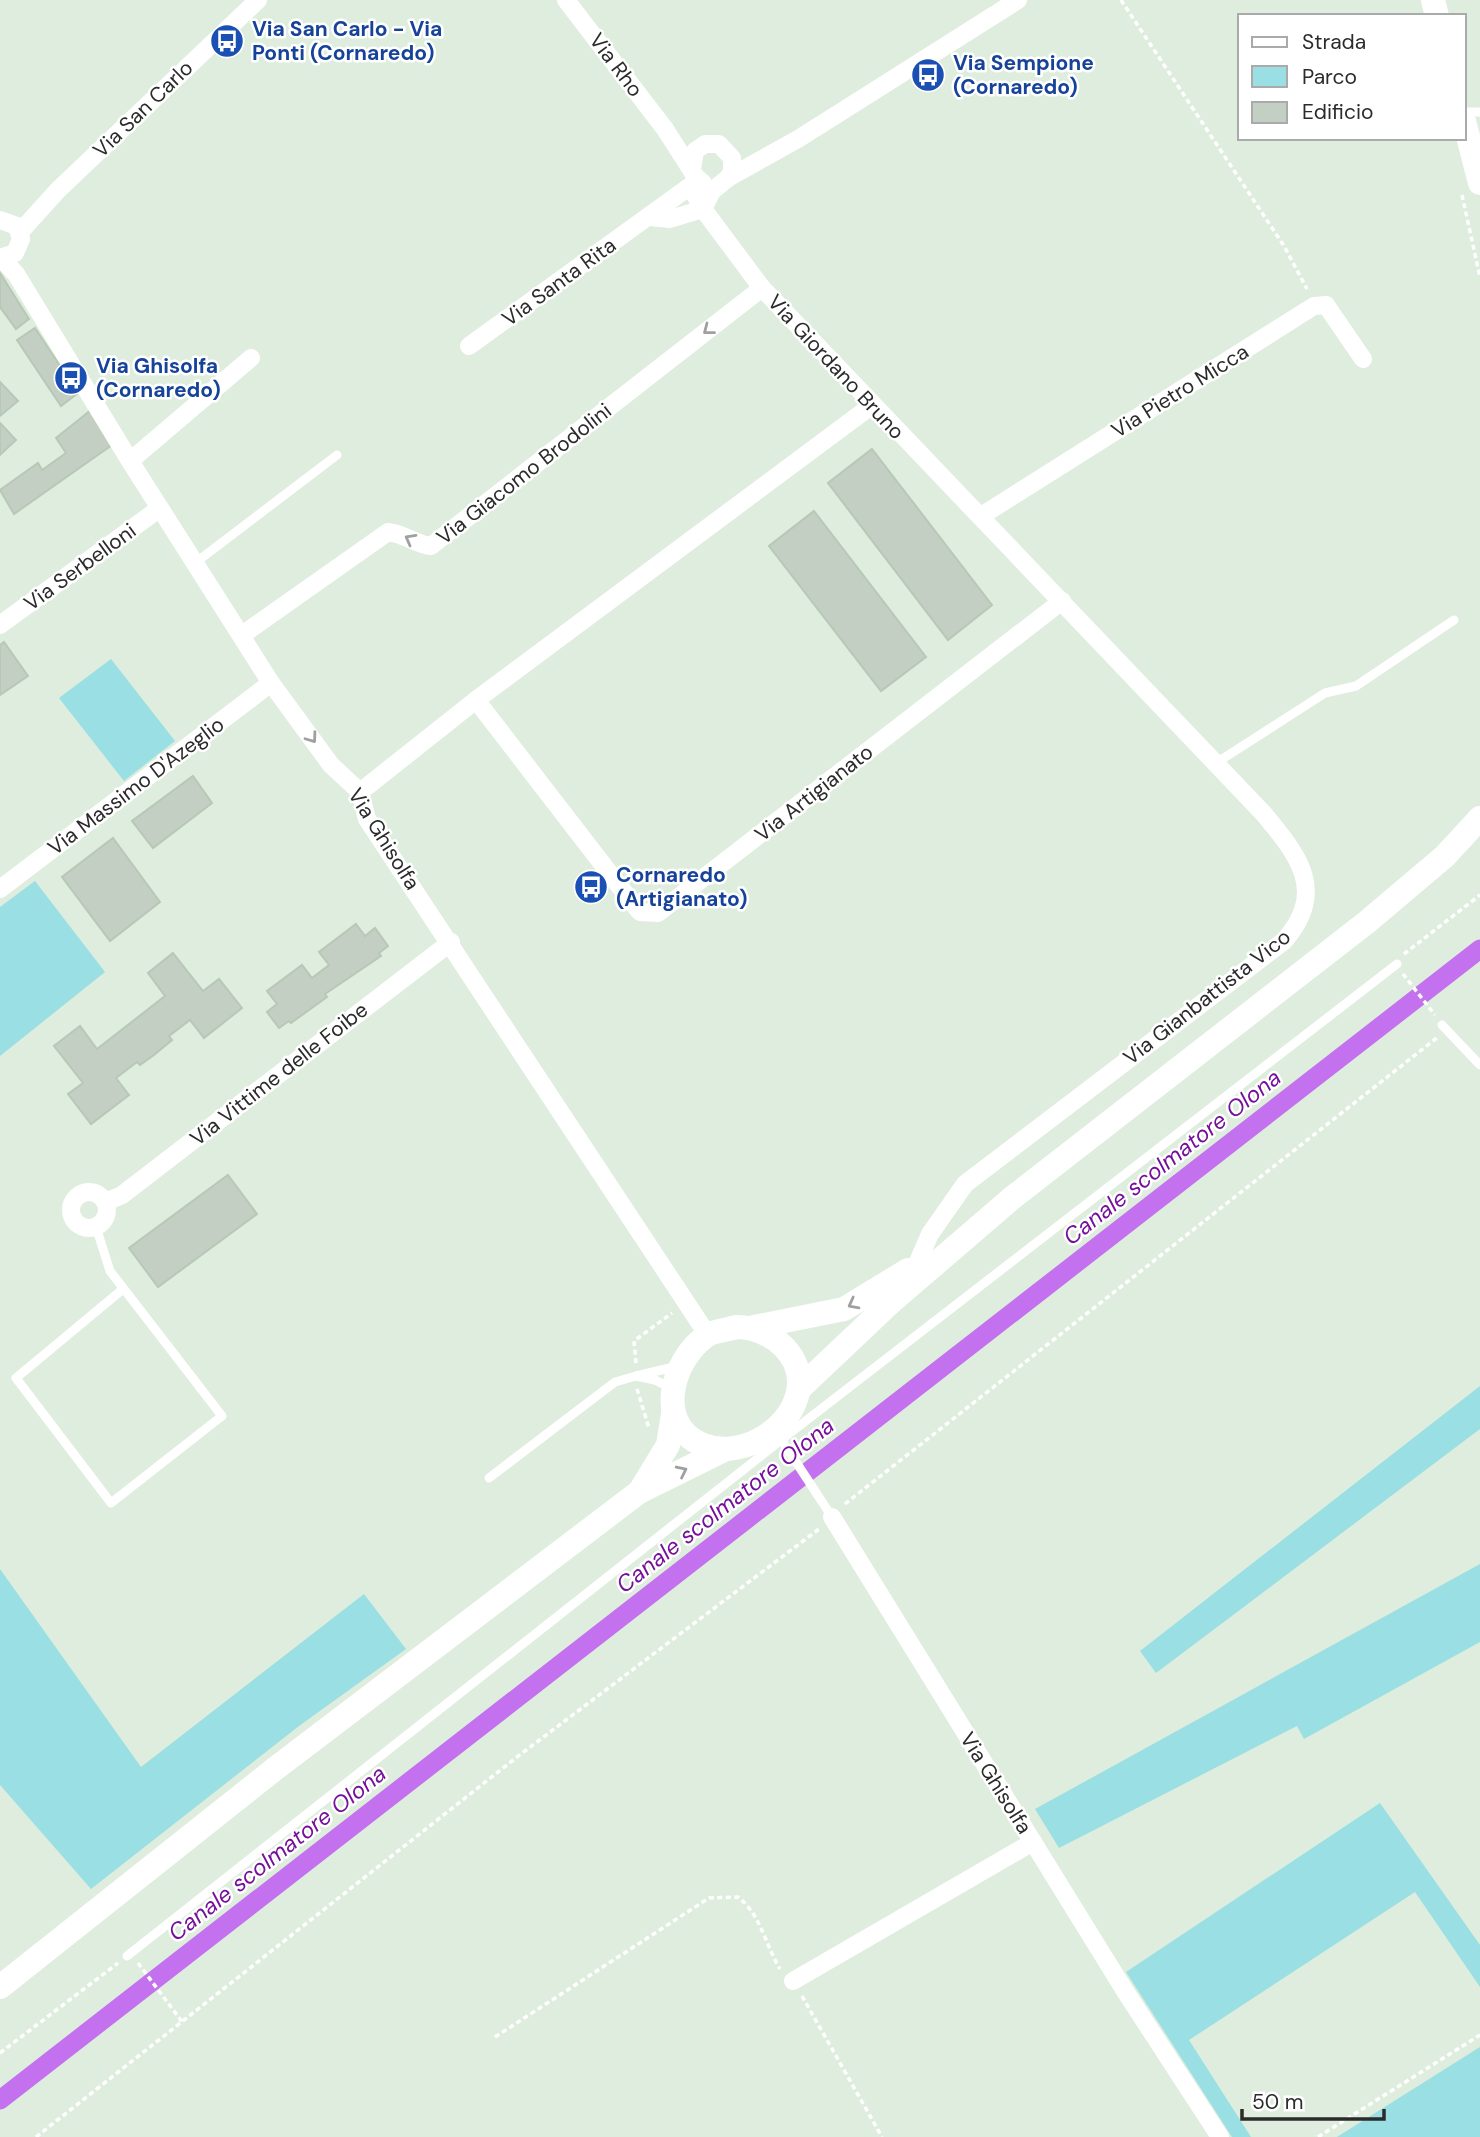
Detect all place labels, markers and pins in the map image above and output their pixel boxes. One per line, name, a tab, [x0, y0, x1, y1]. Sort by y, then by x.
place label: Via San Carlo - Via Ponti (Cornaredo)	[252, 15, 442, 67]
bus stop icon: Via San Carlo - Via Ponti (Cornaredo)	[208, 22, 246, 60]
place label: Via Sempione (Cornaredo)	[953, 49, 1094, 101]
bus stop icon: Via Sempione (Cornaredo)	[909, 56, 947, 94]
place label: Via Ghisolfa (Cornaredo)	[96, 352, 221, 404]
bus stop icon: Via Ghisolfa (Cornaredo)	[52, 359, 90, 397]
place label: Cornaredo (Artigianato)	[616, 861, 747, 913]
bus stop icon: Cornaredo (Artigianato)	[572, 868, 610, 906]

